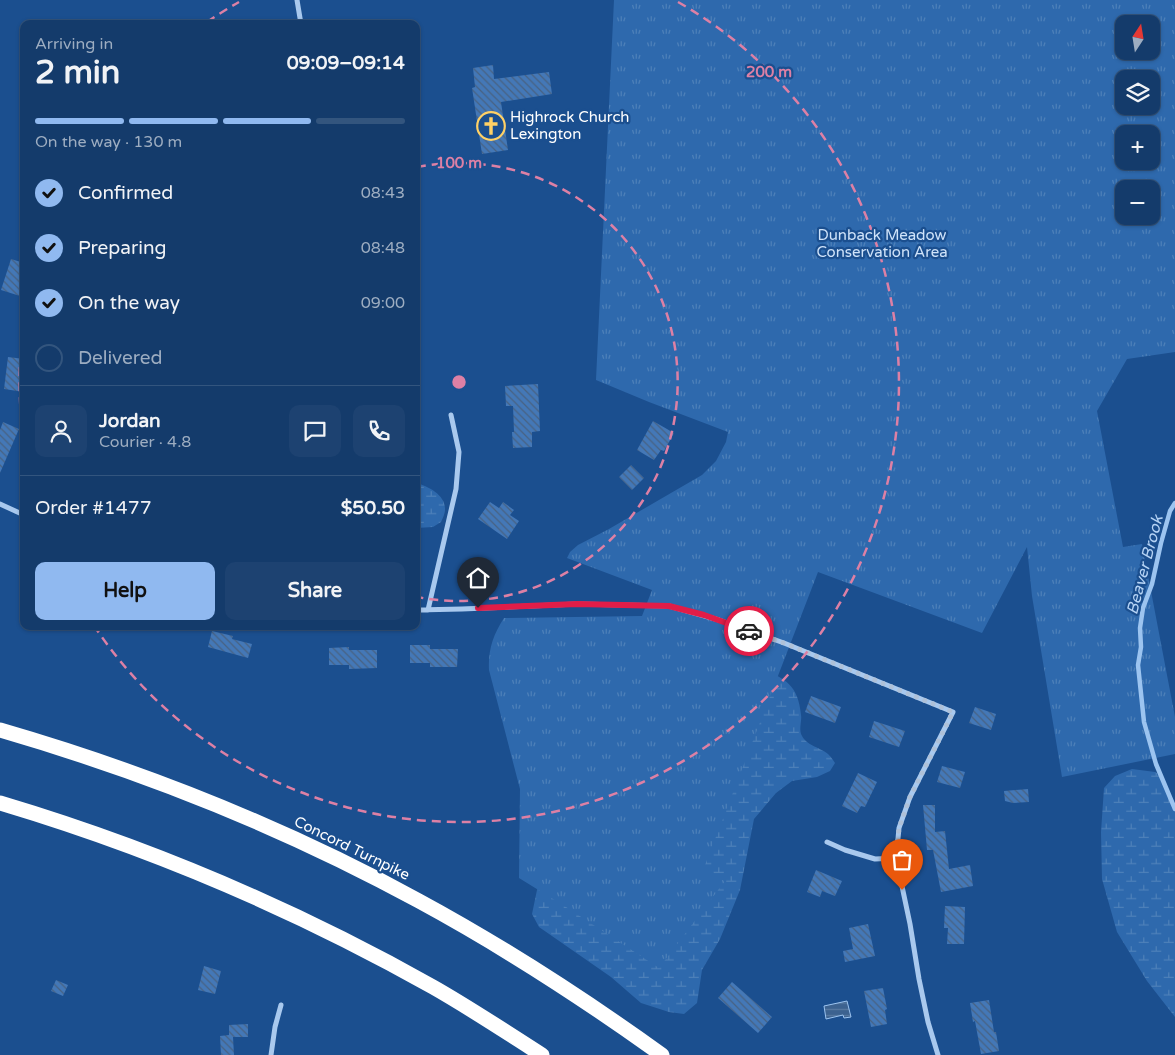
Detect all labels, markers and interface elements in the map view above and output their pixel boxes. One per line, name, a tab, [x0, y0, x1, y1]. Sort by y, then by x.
north arrow	[1115, 15, 1160, 60]
map controls	[1115, 15, 1160, 225]
text: Arriving in	[35, 34, 113, 54]
text: 09:09–09:14	[287, 52, 405, 74]
text: 2 min	[35, 54, 120, 92]
text: 200 m	[746, 63, 792, 81]
button: layers	[1115, 70, 1160, 115]
place label: Highrock Church Lexington	[510, 108, 630, 143]
church icon: Highrock Church Lexington	[476, 111, 506, 141]
button: +	[1115, 125, 1160, 170]
text: On the way · 130 m	[35, 132, 182, 152]
text: 100 m	[436, 154, 482, 172]
icon: check	[35, 179, 63, 207]
button: −	[1115, 180, 1160, 225]
text: Confirmed	[78, 182, 173, 204]
text: 08:43	[361, 183, 405, 203]
park label: Dunback Meadow Conservation Area	[816, 226, 948, 261]
icon: check	[35, 234, 63, 262]
text: Preparing	[78, 237, 167, 259]
text: 08:48	[361, 238, 405, 258]
icon: check	[35, 289, 63, 317]
text: On the way	[78, 292, 180, 314]
text: 09:00	[361, 293, 405, 313]
text: Delivered	[78, 347, 163, 369]
centre of rings	[450, 373, 468, 391]
button: person	[35, 405, 87, 457]
button: chat	[289, 405, 341, 457]
button: phone	[353, 405, 405, 457]
text: Jordan	[99, 410, 161, 432]
text: Courier · 4.8	[99, 432, 191, 452]
text: Order #1477	[35, 497, 152, 519]
text: $50.50	[341, 497, 405, 519]
water label: Beaver Brook	[1122, 512, 1168, 617]
pin	[457, 557, 499, 608]
button: Help	[35, 562, 215, 620]
button: Share	[225, 562, 405, 620]
icon: home	[464, 564, 492, 592]
courier	[724, 606, 774, 656]
icon: car	[735, 617, 763, 645]
street label: Concord Turnpike	[291, 812, 413, 884]
pin	[881, 839, 923, 890]
icon: bag	[888, 846, 916, 874]

